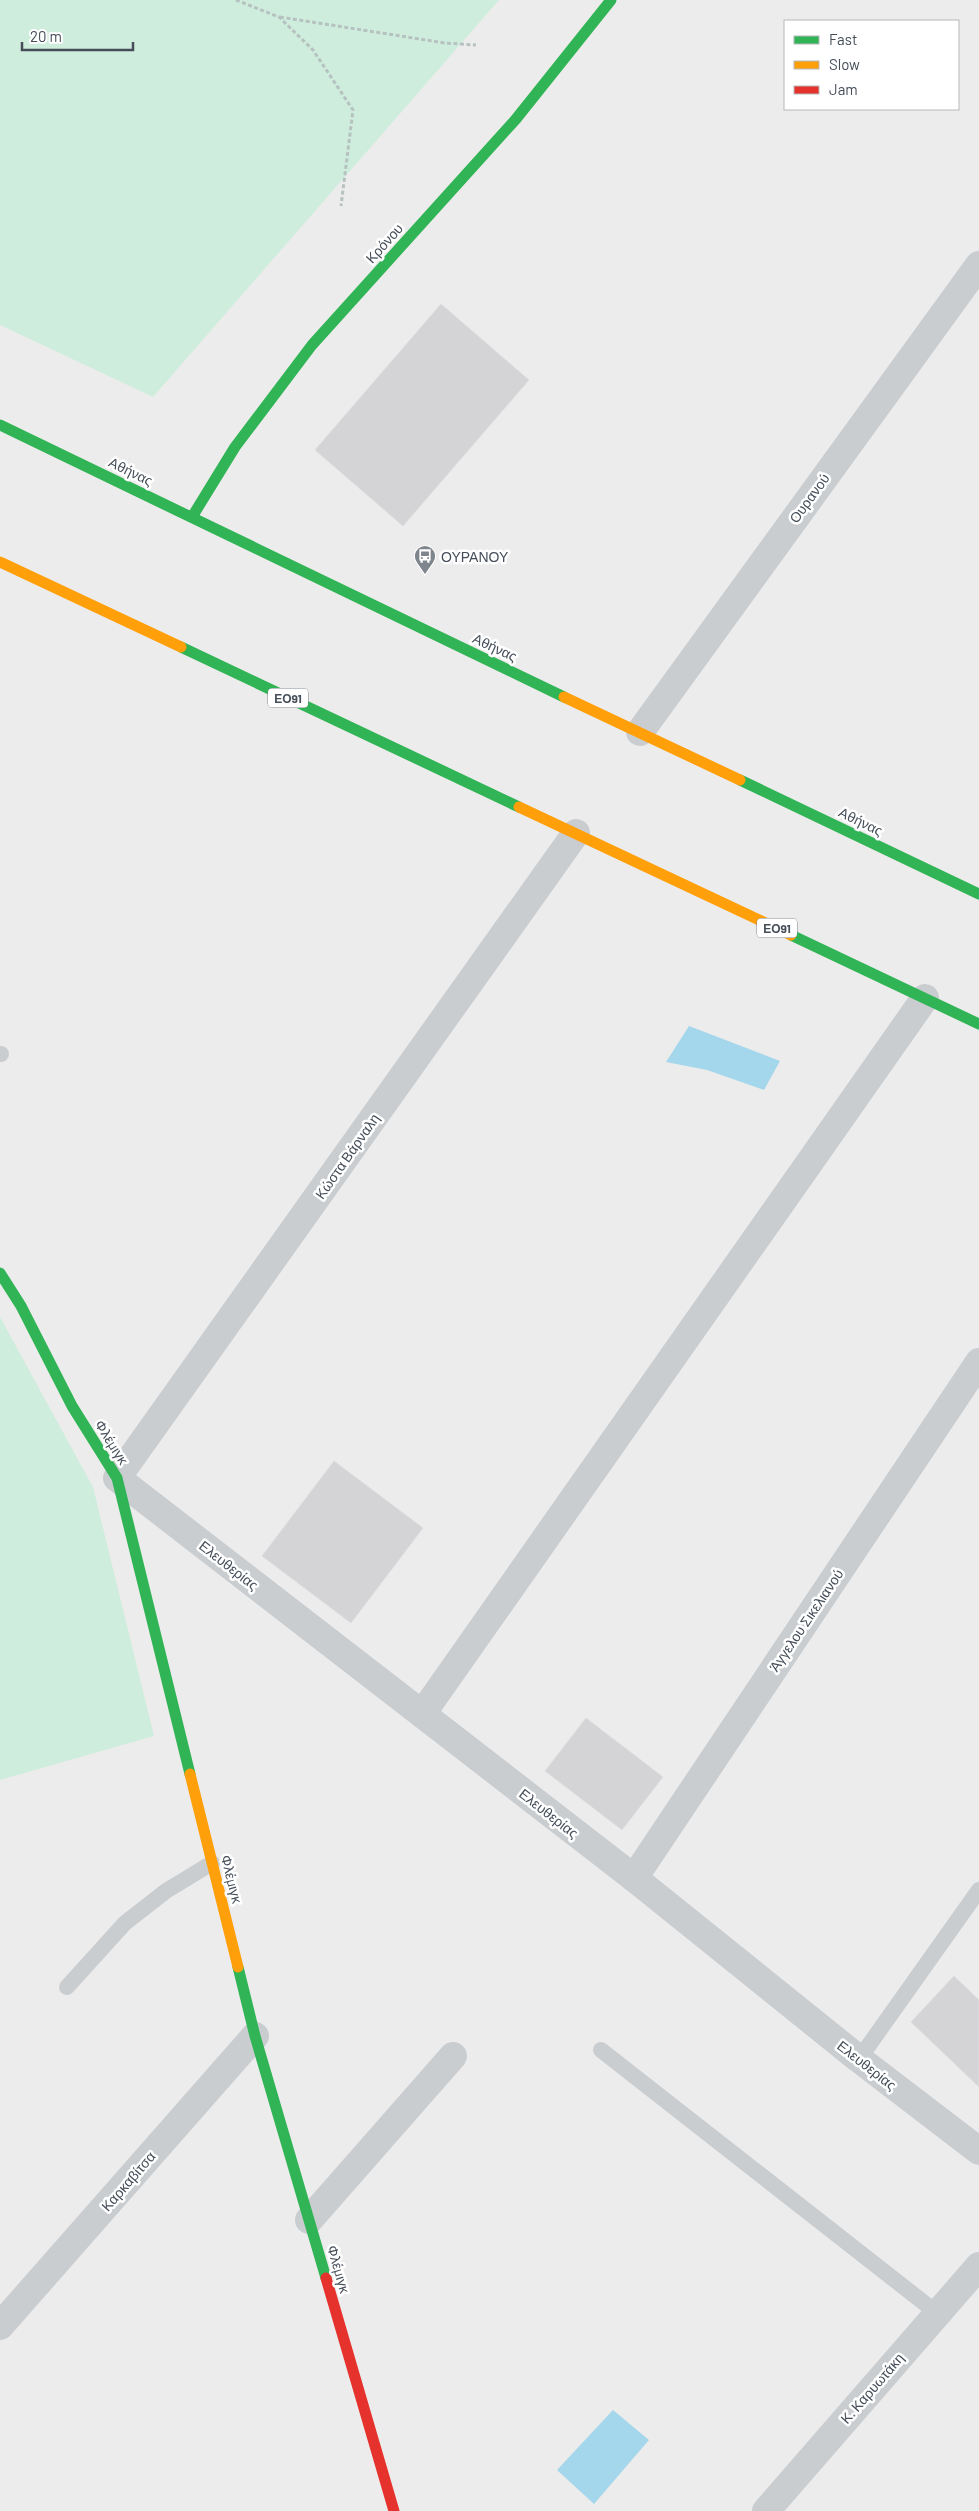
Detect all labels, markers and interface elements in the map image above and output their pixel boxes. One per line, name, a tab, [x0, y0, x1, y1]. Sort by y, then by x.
scale bar	[22, 20, 134, 52]
legend	[784, 20, 959, 110]
text: 20 m	[30, 27, 62, 45]
text: Fast	[829, 30, 857, 48]
text: Slow	[829, 55, 860, 73]
text: Jam	[829, 80, 858, 98]
street label: Κρόνου	[362, 220, 406, 266]
street label: Αθήνας	[106, 453, 156, 489]
street label: Ουρανού	[785, 470, 833, 526]
bus stop icon: ΟΥΡΑΝΟΥ	[413, 544, 437, 575]
place label: ΟΥΡΑΝΟΥ	[441, 548, 509, 565]
street label: Αθήνας	[470, 629, 520, 665]
road number: ΕΟ91	[268, 688, 308, 708]
street label: Αθήνας	[836, 803, 886, 839]
road number: ΕΟ91	[757, 918, 797, 938]
street label: Κώστα Βάρναλη	[311, 1110, 383, 1202]
street label: Φλέμιγκ	[92, 1417, 133, 1468]
street label: Ελευθερίας	[196, 1537, 262, 1593]
street label: Άγγελου Σικελιανού	[765, 1565, 847, 1675]
street label: Ελευθερίας	[516, 1785, 582, 1841]
street label: Φλέμιγκ	[218, 1853, 246, 1906]
street label: Ελευθερίας	[834, 2037, 900, 2093]
street label: Καρκαβίτσα	[98, 2148, 158, 2214]
street label: Φλέμιγκ	[324, 2243, 354, 2296]
street label: Κ. Καρυωτάκη	[837, 2349, 907, 2427]

